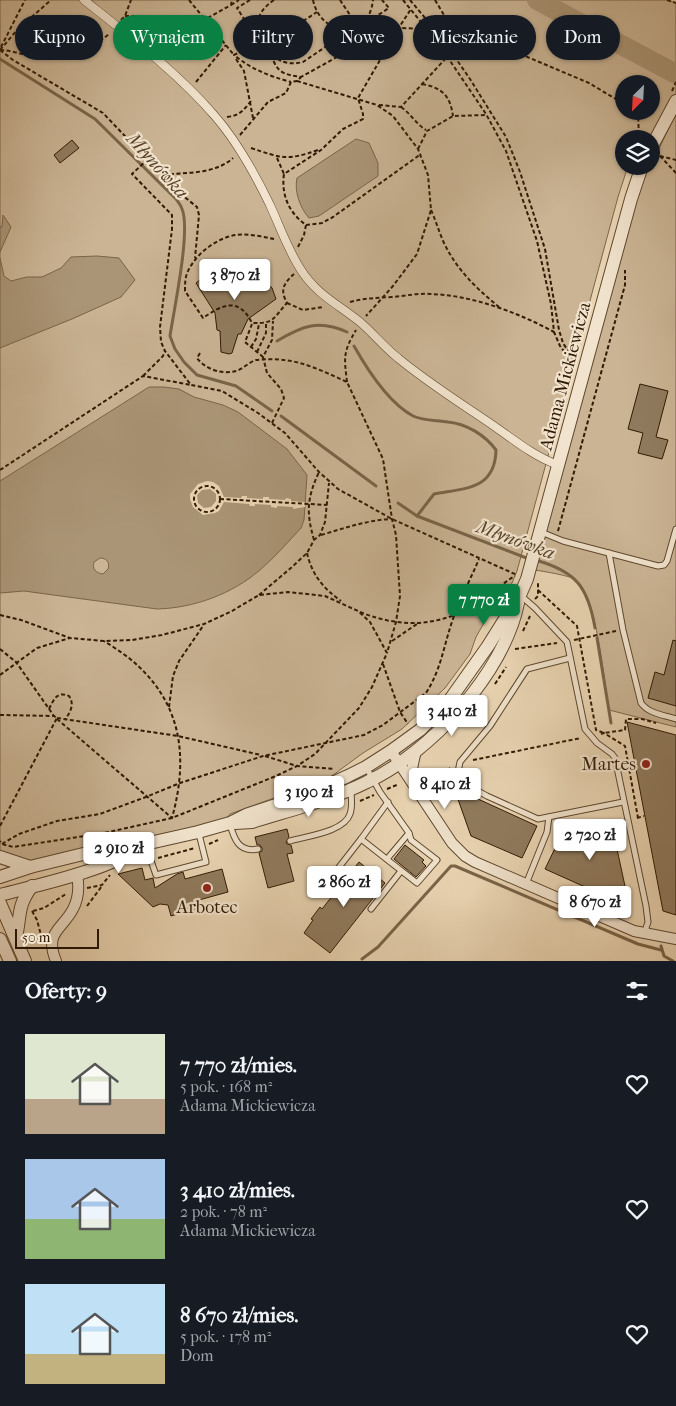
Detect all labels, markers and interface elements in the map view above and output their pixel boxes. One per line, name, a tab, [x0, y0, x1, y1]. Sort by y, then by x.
chip: Kupno	[15, 15, 103, 60]
chip: Wynajem	[113, 15, 223, 60]
chip: Filtry	[233, 15, 313, 60]
chip: Nowe	[323, 15, 403, 60]
chip: Mieszkanie	[413, 15, 536, 60]
chip: Dom	[546, 15, 620, 60]
north arrow	[615, 75, 660, 120]
map controls	[615, 75, 660, 175]
water label: Młynówka	[120, 127, 193, 203]
button: layers	[615, 130, 660, 175]
pin: 3 870 zł	[183, 258, 287, 301]
text: 3 870 zł	[210, 265, 260, 284]
street label: Adama Mickiewicza	[535, 299, 596, 453]
water label: Młynówka	[472, 515, 558, 564]
pin: 7 770 zł	[432, 584, 536, 626]
text: 7 770 zł	[459, 590, 509, 609]
pin: 3 410 zł	[400, 694, 504, 737]
text: 3 410 zł	[428, 701, 476, 720]
place label: Martes	[581, 754, 636, 775]
marker: Martes	[640, 758, 652, 770]
pin: 8 410 zł	[393, 768, 497, 810]
text: 8 410 zł	[420, 774, 470, 793]
pin: 3 190 zł	[257, 776, 361, 818]
text: 3 190 zł	[285, 782, 333, 801]
pin: 2 720 zł	[538, 818, 642, 861]
text: 2 720 zł	[564, 825, 616, 844]
pin: 2 910 zł	[67, 832, 171, 874]
text: 2 910 zł	[94, 838, 144, 857]
pin: 2 860 zł	[292, 866, 396, 908]
text: 2 860 zł	[318, 872, 370, 891]
marker: Arbotec	[201, 882, 213, 894]
pin: 8 670 zł	[543, 886, 647, 928]
text: 8 670 zł	[569, 892, 621, 911]
place label: Arbotec	[175, 897, 238, 918]
scale bar	[15, 926, 99, 949]
text: 50 m	[22, 929, 50, 946]
icon: filters	[623, 977, 651, 1005]
text: Oferty: 9	[25, 979, 107, 1003]
text: 7 770 zł/mies.	[180, 1053, 297, 1077]
icon: home	[65, 1054, 125, 1114]
icon: heart	[623, 1070, 651, 1098]
text: 5 pok. · 168 m²	[180, 1077, 272, 1096]
text: Adama Mickiewicza	[180, 1096, 316, 1115]
text: 3 410 zł/mies.	[180, 1178, 295, 1202]
icon: home	[65, 1179, 125, 1239]
icon: heart	[623, 1195, 651, 1223]
text: 2 pok. · 78 m²	[180, 1202, 267, 1221]
text: Adama Mickiewicza	[180, 1221, 316, 1240]
text: 8 670 zł/mies.	[180, 1303, 298, 1327]
icon: home	[65, 1304, 125, 1364]
icon: heart	[623, 1320, 651, 1348]
text: 5 pok. · 178 m²	[180, 1327, 271, 1346]
text: Dom	[180, 1346, 214, 1365]

